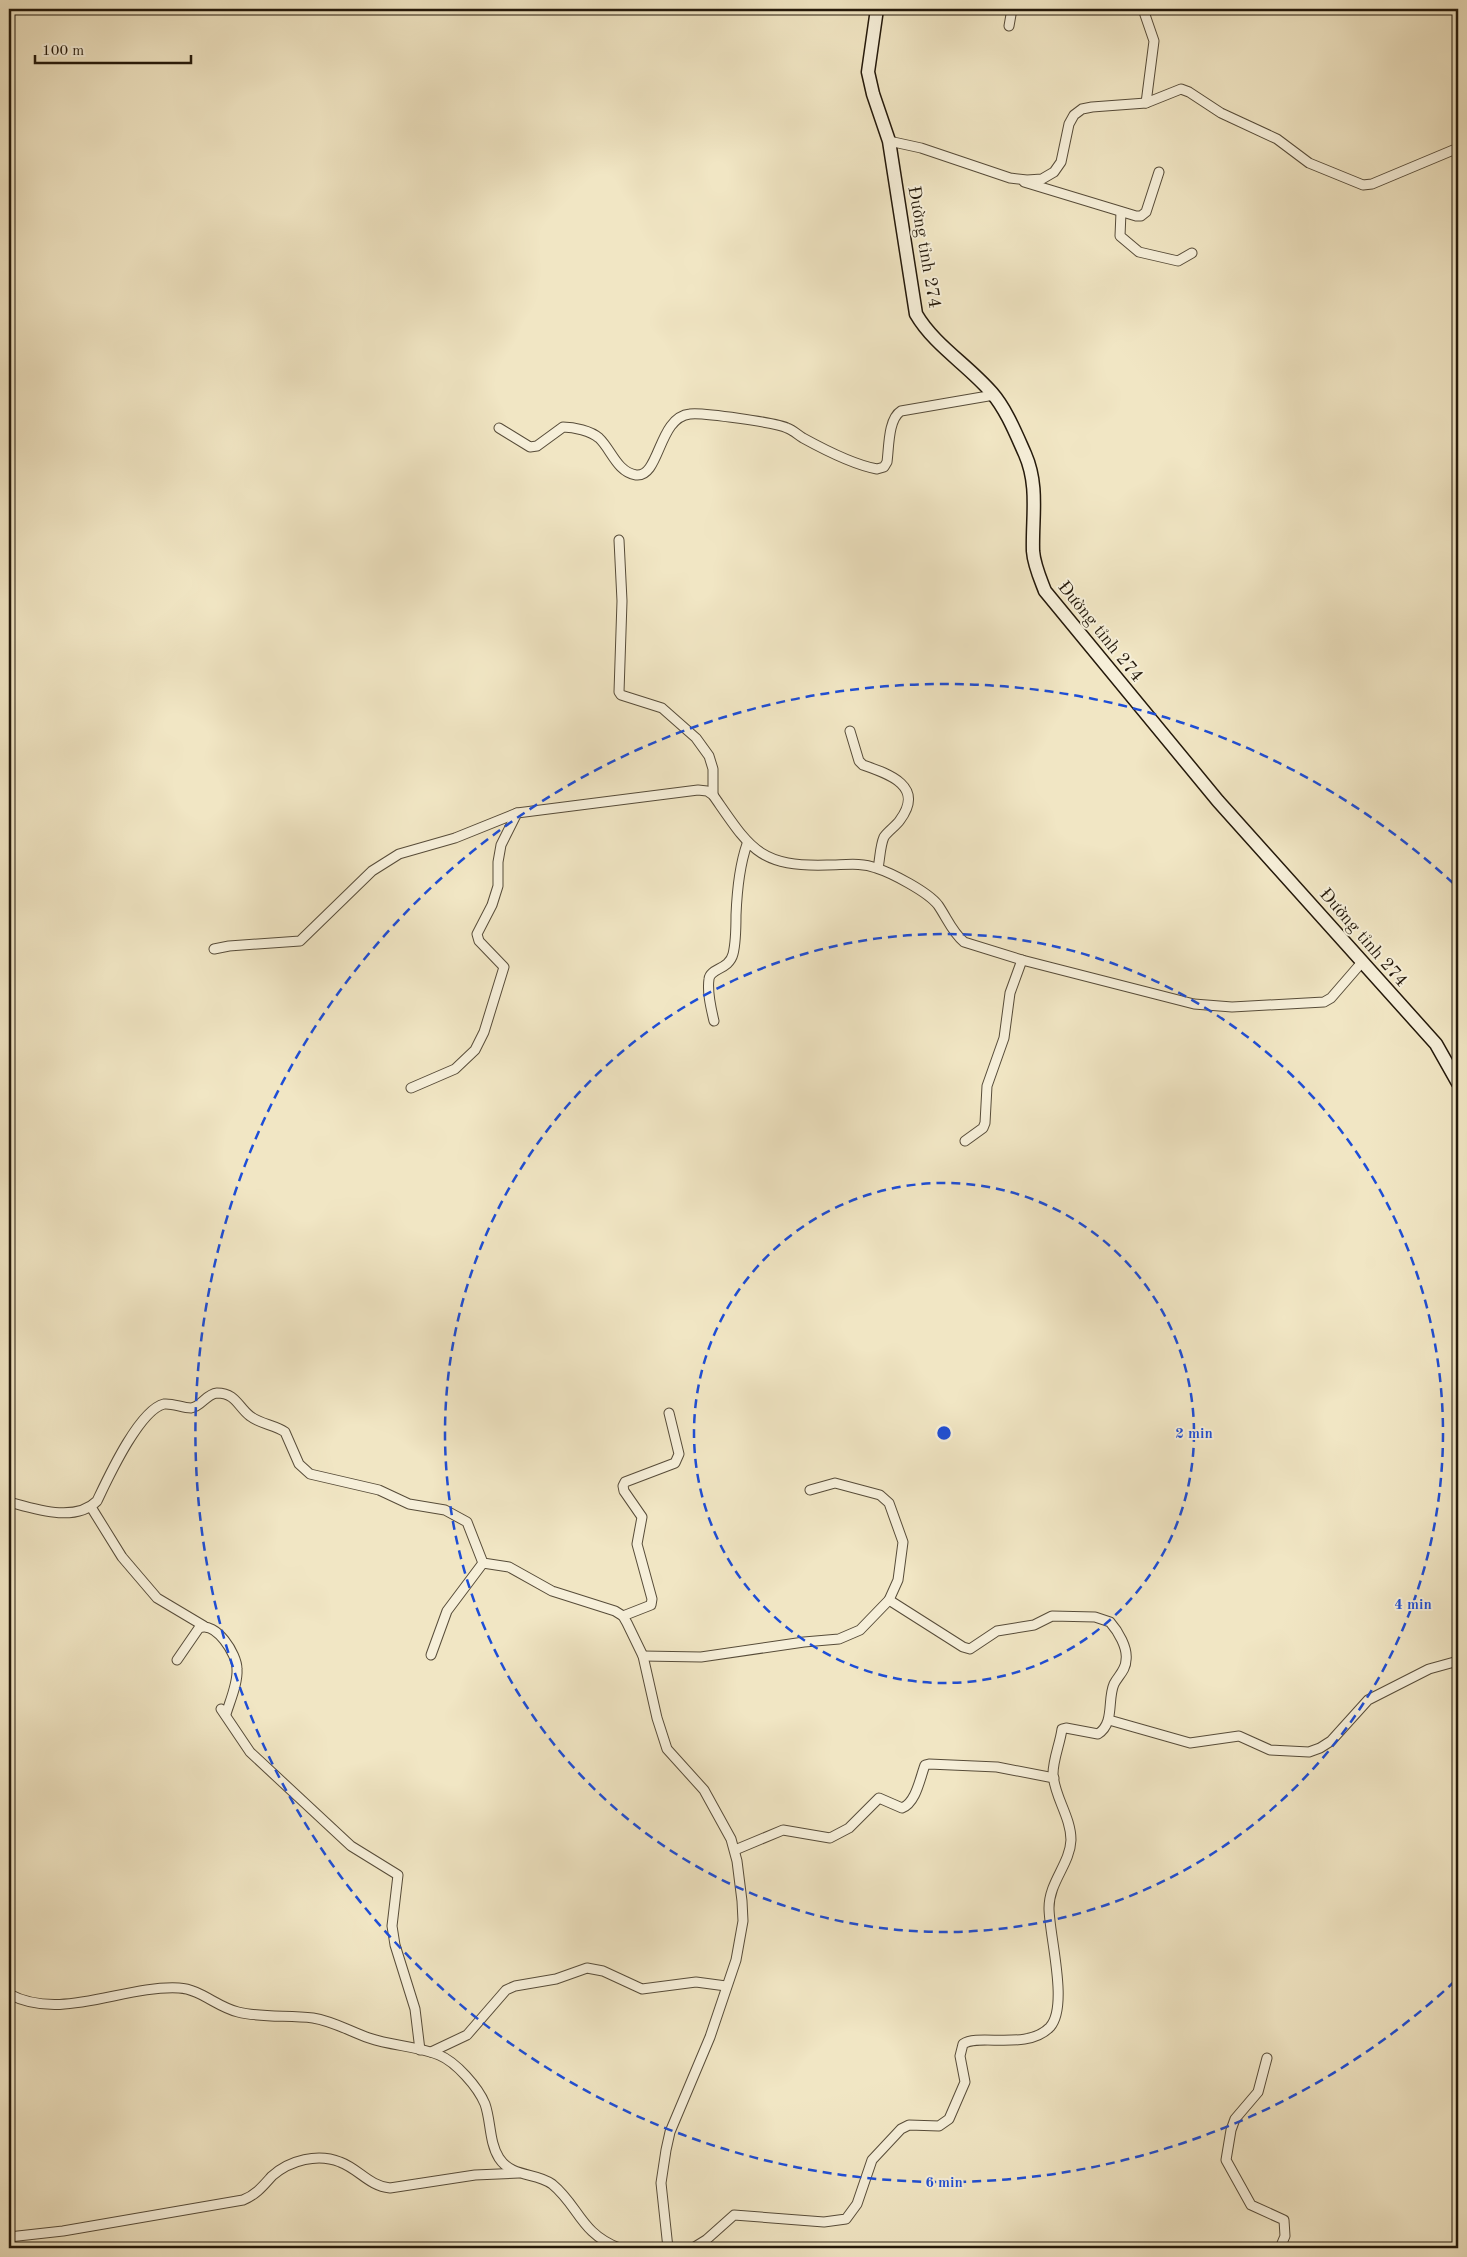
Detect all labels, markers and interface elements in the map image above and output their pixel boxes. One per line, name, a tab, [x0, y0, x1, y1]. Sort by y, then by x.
scale bar	[35, 32, 191, 64]
text: 100 m	[42, 44, 84, 59]
street label: Đường tỉnh 274	[904, 185, 944, 310]
street label: Đường tỉnh 274	[1054, 578, 1146, 685]
street label: Đường tỉnh 274	[1316, 885, 1411, 990]
centre of rings	[935, 1424, 953, 1442]
text: 2 min	[1175, 1427, 1213, 1442]
text: 4 min	[1394, 1598, 1432, 1613]
text: 6 min	[925, 2176, 963, 2191]

